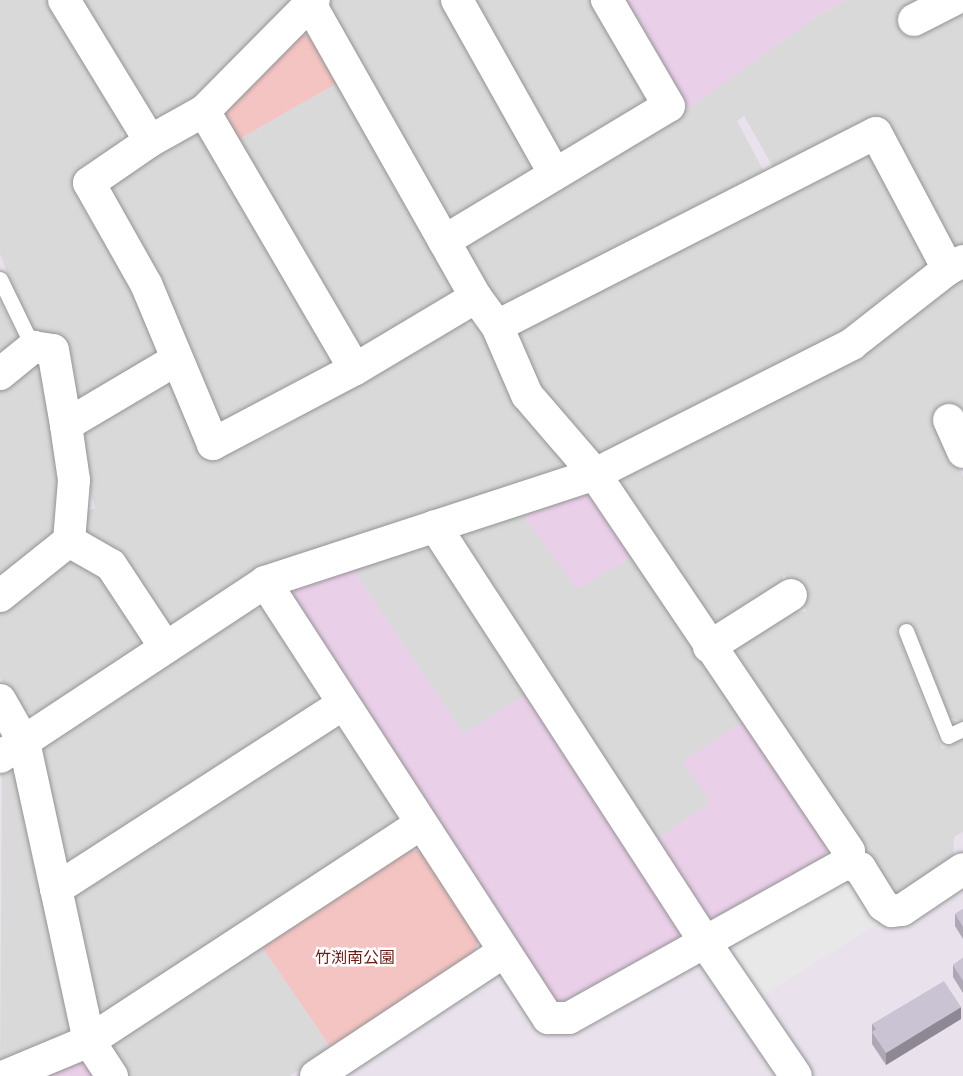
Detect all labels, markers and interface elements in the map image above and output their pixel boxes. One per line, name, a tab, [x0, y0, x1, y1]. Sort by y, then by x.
park label: 竹渕南公園	[315, 947, 395, 967]

